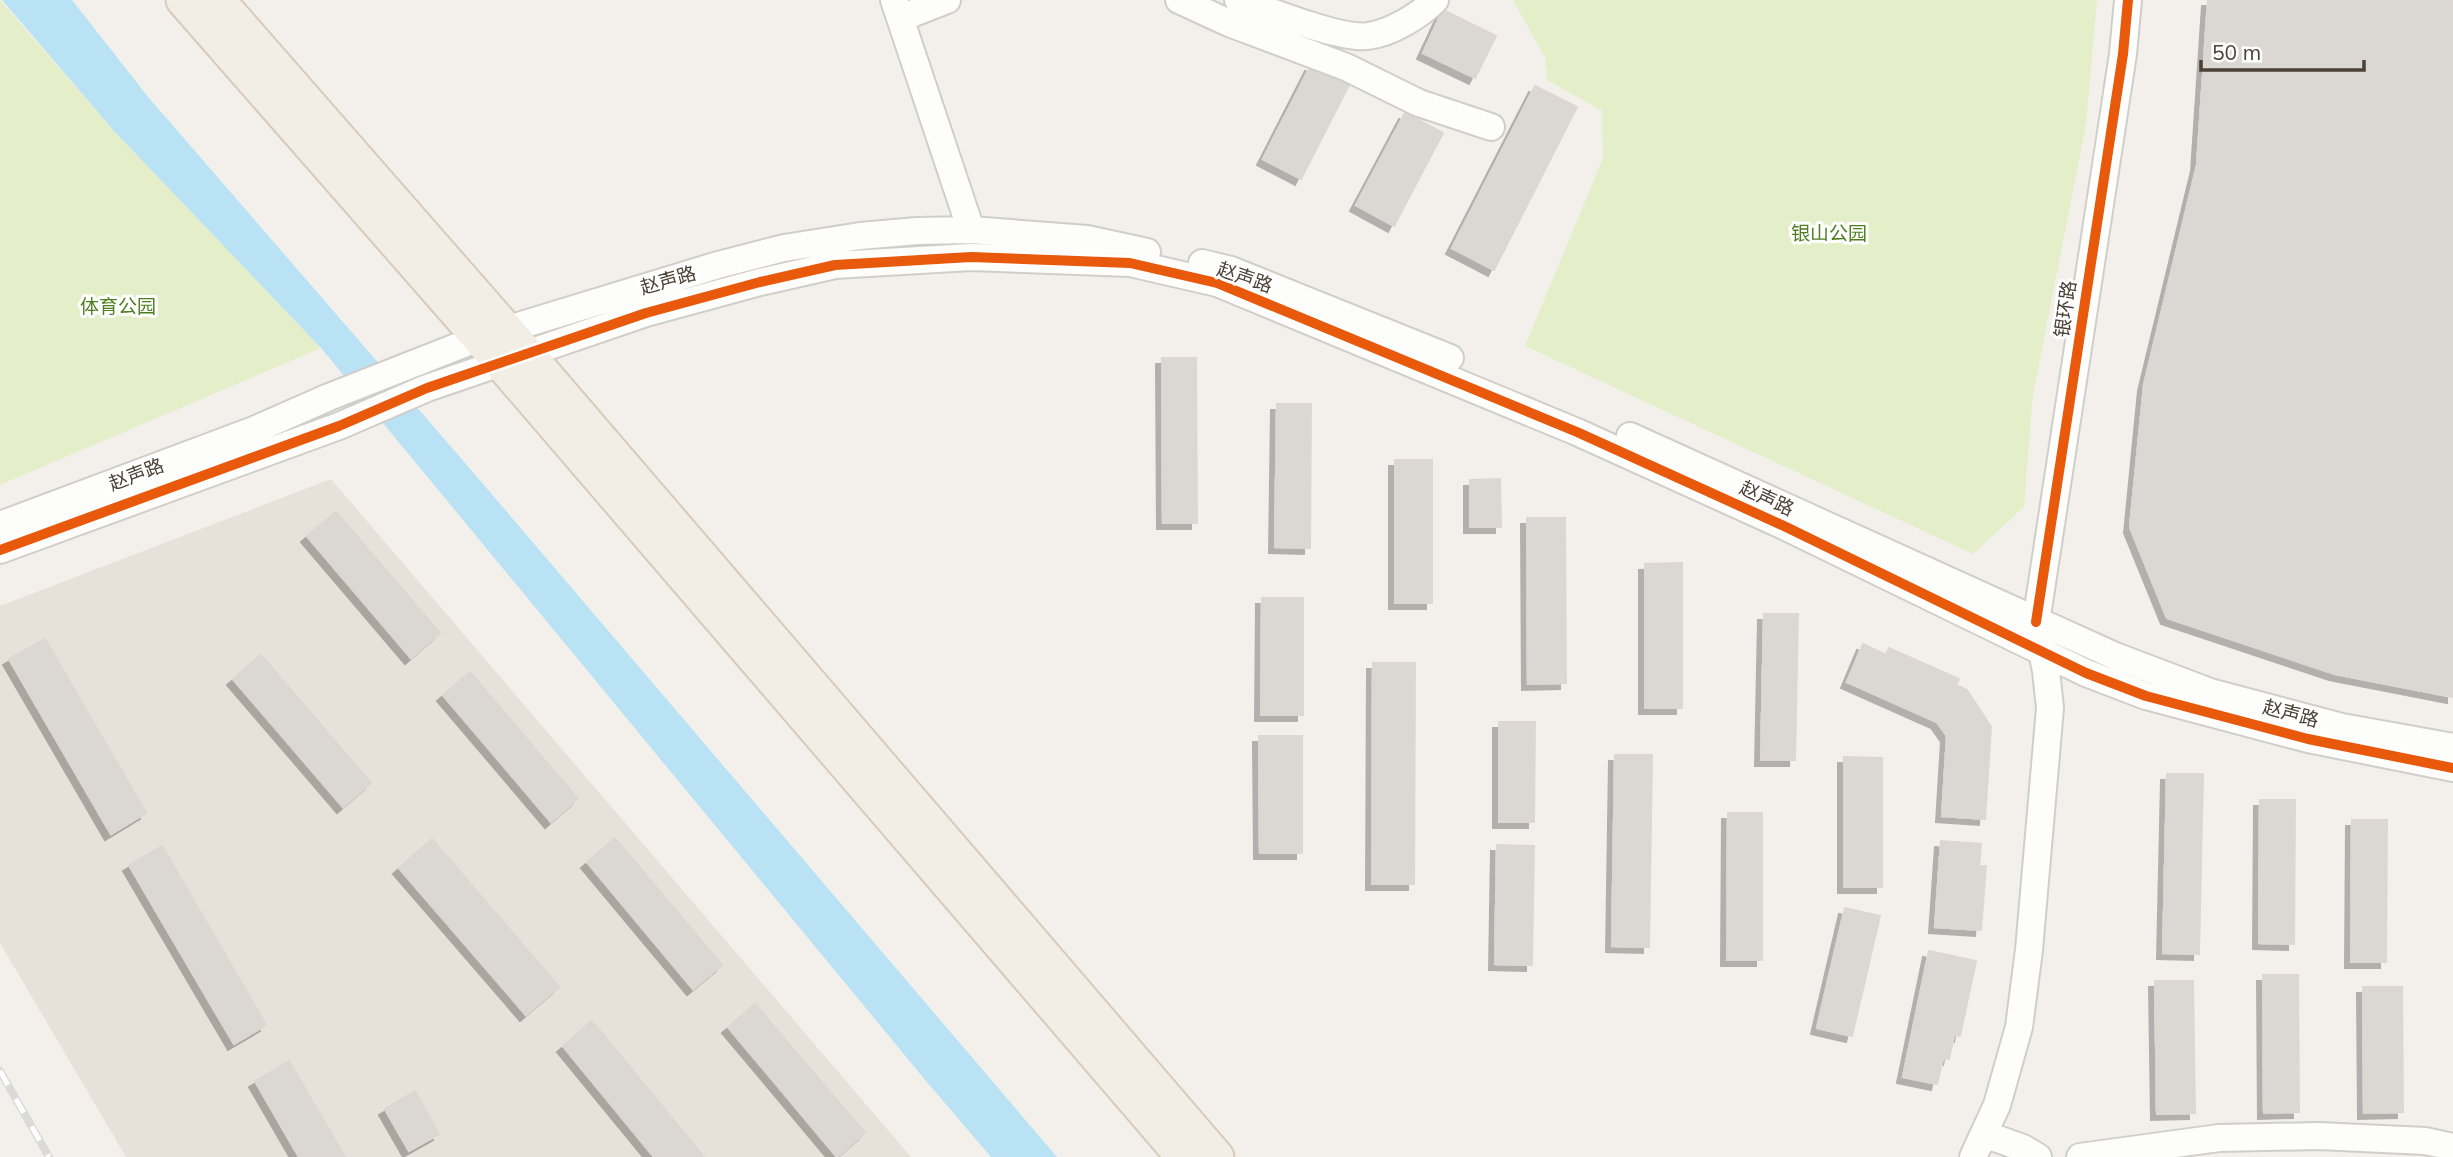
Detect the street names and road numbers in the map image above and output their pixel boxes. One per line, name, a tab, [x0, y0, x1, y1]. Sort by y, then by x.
street label: 赵声路	[1214, 256, 1276, 298]
street label: 赵声路	[637, 261, 699, 299]
street label: 银环路	[2049, 279, 2081, 339]
street label: 赵声路	[105, 453, 167, 495]
street label: 赵声路	[1736, 475, 1798, 521]
street label: 赵声路	[2260, 694, 2322, 732]

